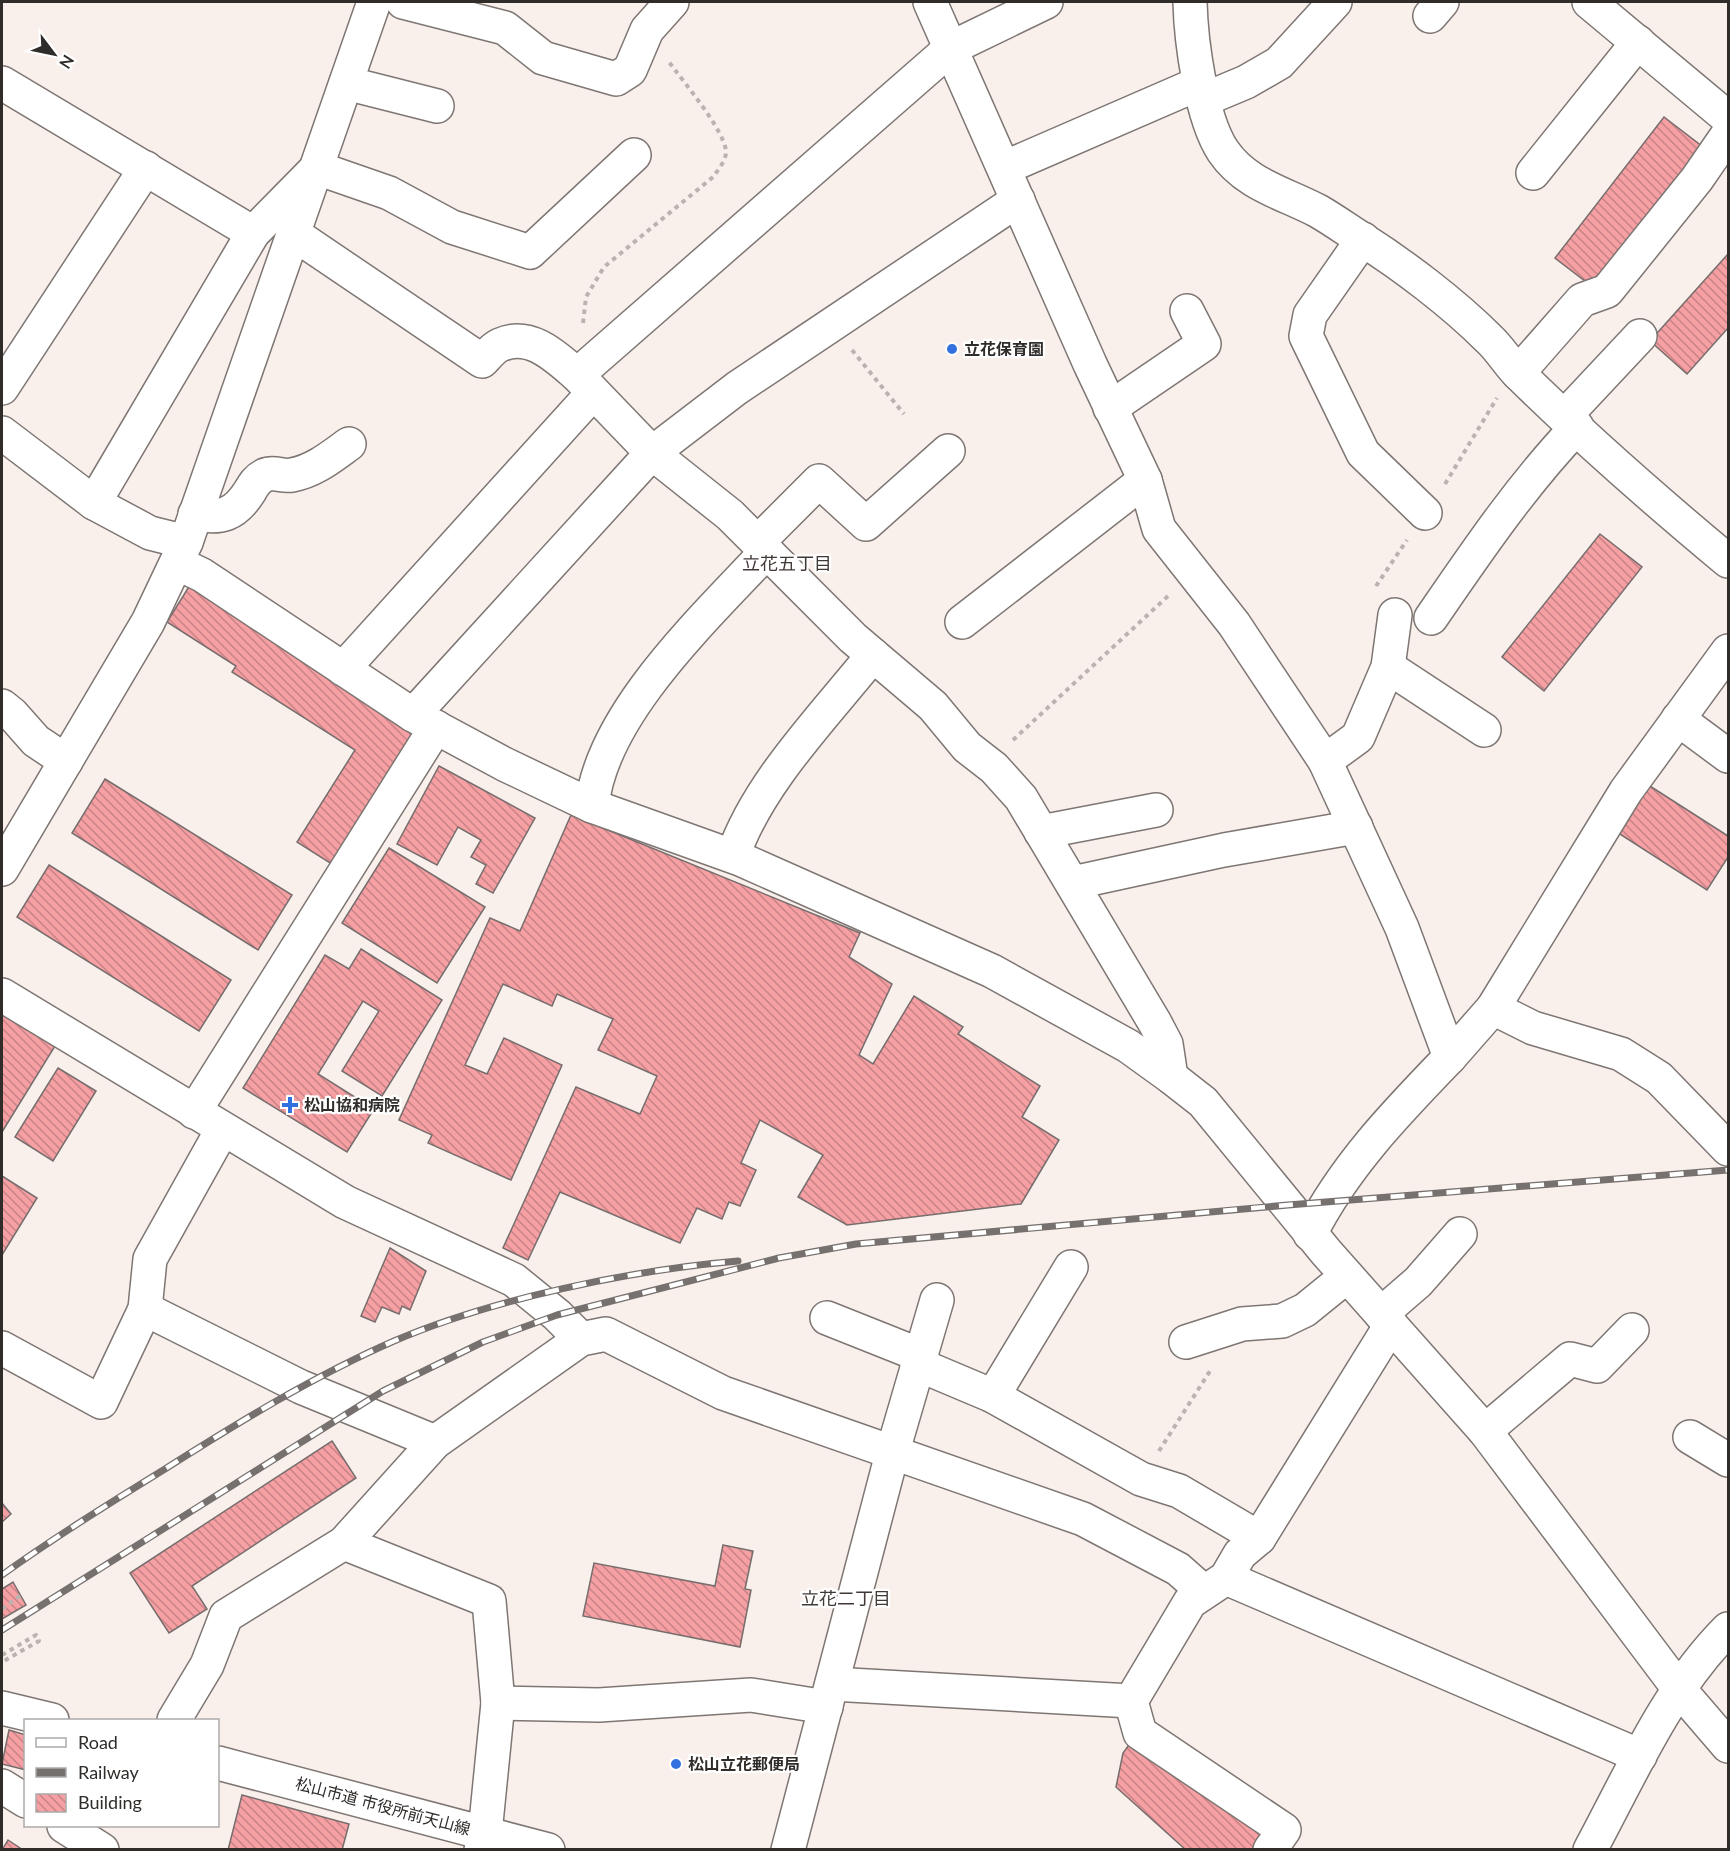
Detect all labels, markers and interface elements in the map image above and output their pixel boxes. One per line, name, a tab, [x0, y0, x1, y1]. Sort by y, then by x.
north arrow	[24, 24, 84, 84]
text: N	[56, 52, 78, 72]
place label: 立花保育園	[964, 339, 1044, 358]
marker: 立花保育園	[945, 342, 959, 356]
district label: 立花五丁目	[742, 552, 832, 574]
place label: 松山協和病院	[304, 1095, 400, 1114]
marker: 松山協和病院	[281, 1096, 299, 1114]
district label: 立花二丁目	[801, 1587, 891, 1609]
legend	[24, 1719, 219, 1827]
text: Road	[78, 1731, 118, 1753]
place label: 松山立花郵便局	[688, 1754, 800, 1773]
marker: 松山立花郵便局	[669, 1757, 683, 1771]
text: Railway	[78, 1761, 139, 1783]
street label: 松山市道 市役所前天山線	[294, 1773, 473, 1838]
text: Building	[78, 1791, 142, 1813]

